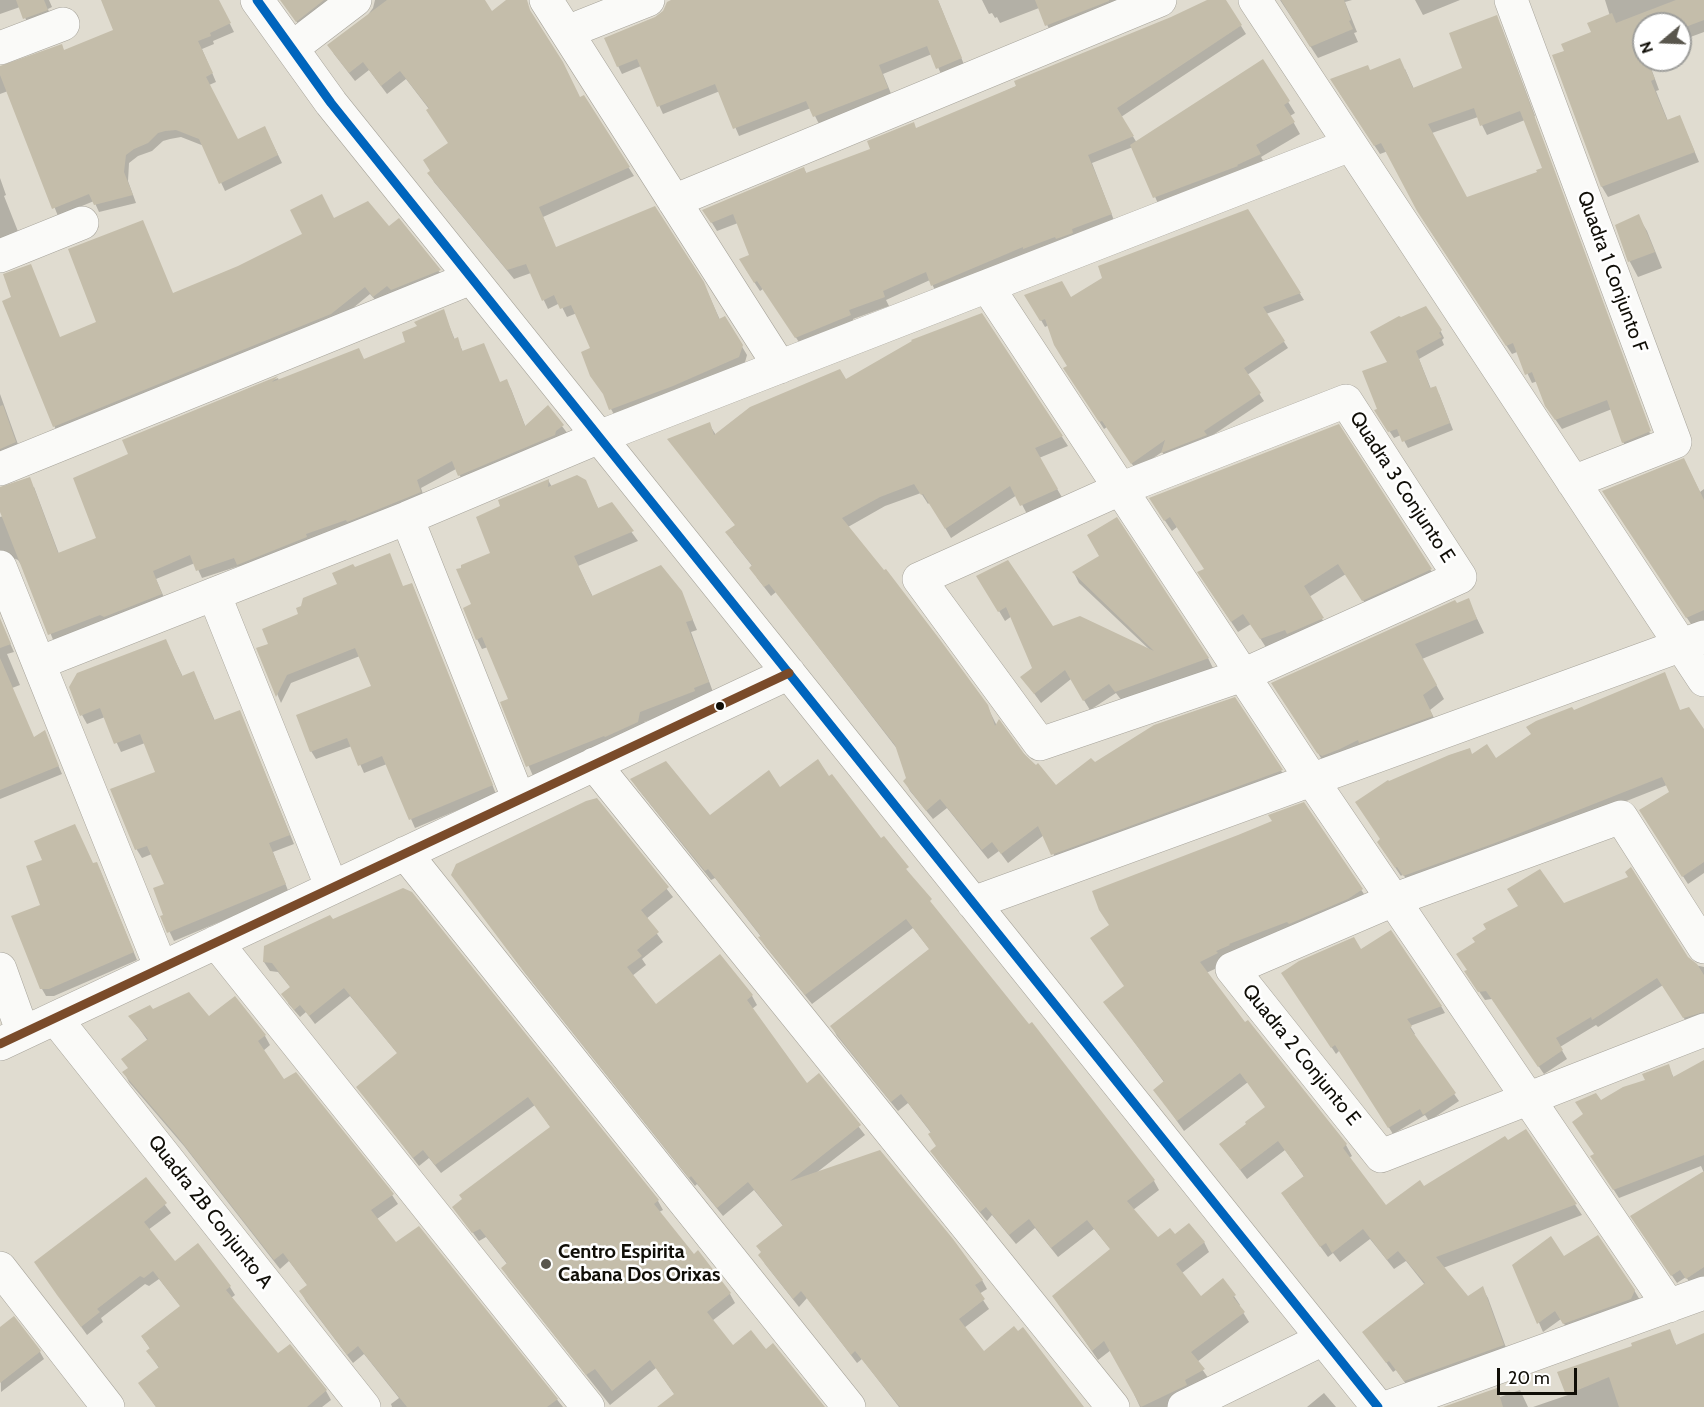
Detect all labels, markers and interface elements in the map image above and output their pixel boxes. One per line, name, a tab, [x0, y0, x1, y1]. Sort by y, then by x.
north arrow	[1632, 12, 1692, 72]
text: N	[1636, 39, 1657, 56]
street label: Quadra 1 Conjunto F	[1572, 188, 1652, 356]
street label: Quadra 3 Conjunto E	[1344, 407, 1460, 567]
unlabelled marker	[714, 700, 726, 712]
street label: Quadra 2 Conjunto E	[1237, 979, 1365, 1131]
street label: Quadra 2B Conjunto A	[143, 1130, 277, 1294]
place label: Centro Espirita Cabana Dos Orixas	[558, 1240, 720, 1287]
marker: Centro Espirita Cabana Dos Orixas	[539, 1257, 553, 1271]
scale bar	[1500, 1356, 1580, 1394]
text: 20 m	[1508, 1367, 1550, 1389]

